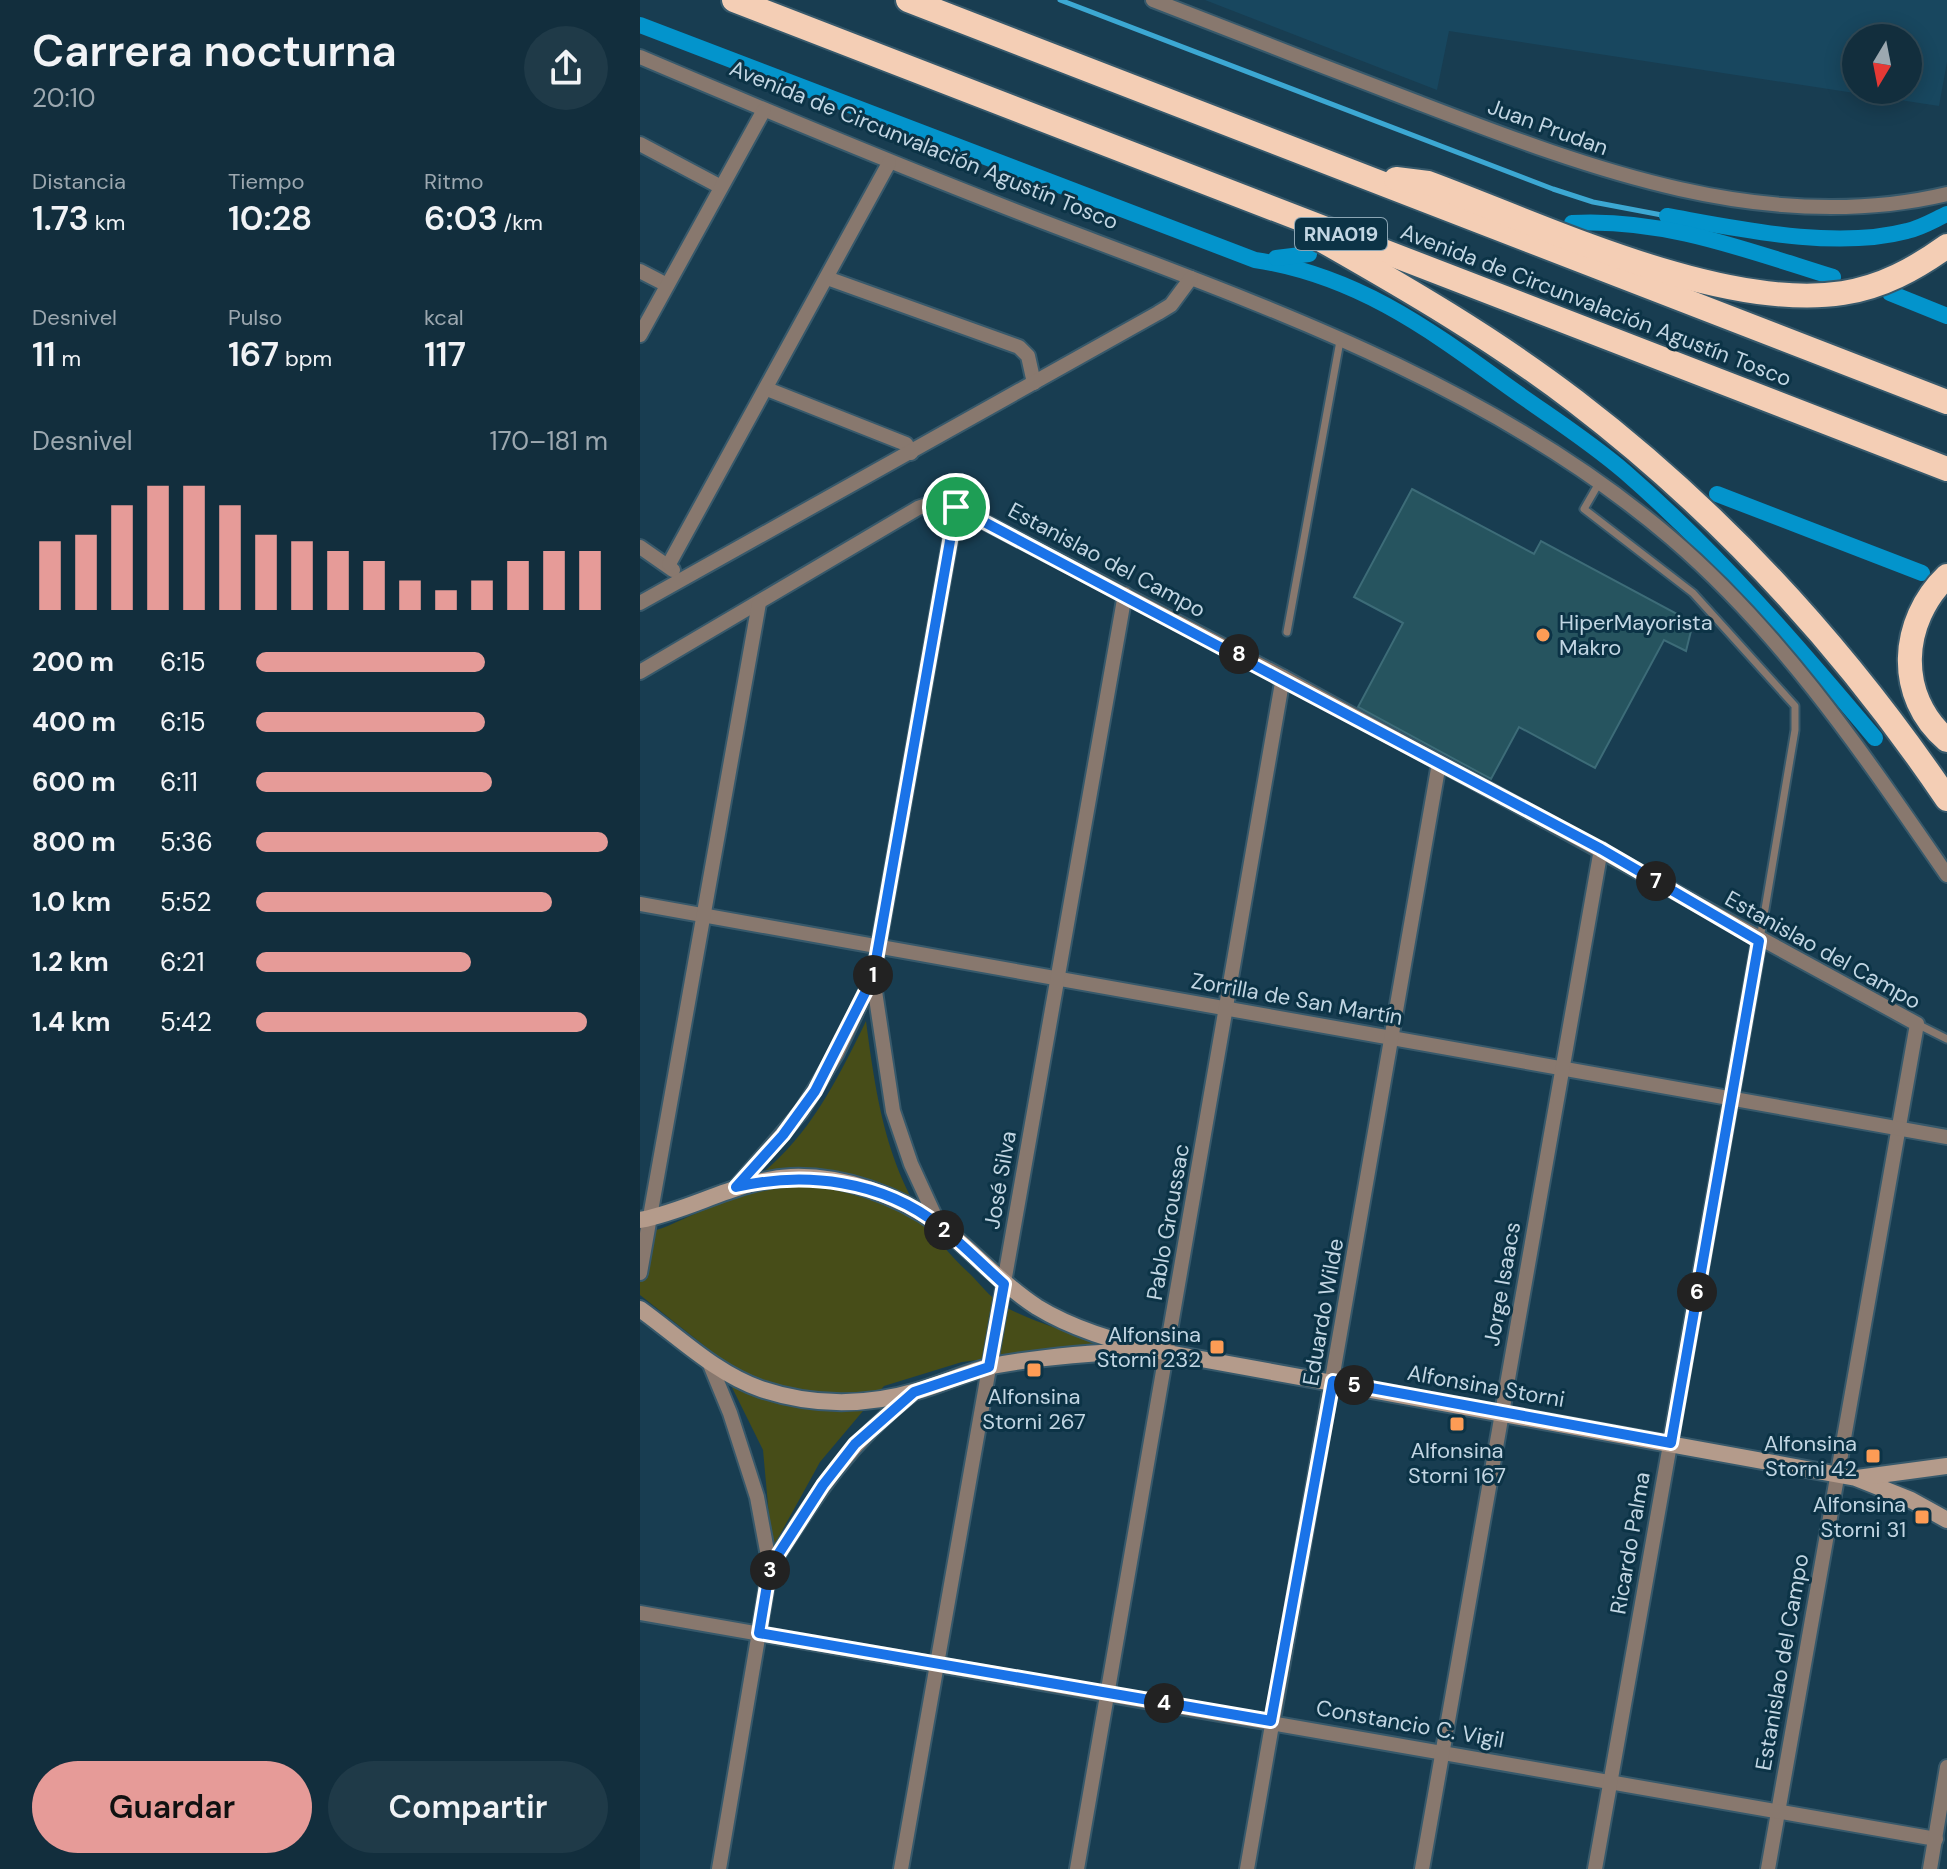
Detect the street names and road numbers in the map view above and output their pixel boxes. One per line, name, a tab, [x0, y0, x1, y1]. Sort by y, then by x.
street label: Avenida de Circunvalación Agustín Tosco	[725, 54, 1123, 236]
street label: Juan Prudan	[1484, 92, 1612, 162]
street label: Avenida de Circunvalación Agustín Tosco	[1396, 217, 1796, 393]
road number: RNA019	[1295, 218, 1387, 250]
street label: Estanislao del Campo	[1003, 496, 1211, 624]
street label: Estanislao del Campo	[1720, 884, 1926, 1016]
street label: Zorrilla de San Martín	[1189, 966, 1405, 1032]
street label: José Silva	[977, 1129, 1023, 1231]
street label: Pablo Groussac	[1140, 1141, 1196, 1303]
street label: Jorge Isaacs	[1477, 1219, 1527, 1349]
street label: Eduardo Wilde	[1296, 1236, 1350, 1388]
street label: Alfonsina Storni	[1405, 1358, 1567, 1414]
street label: Ricardo Palma	[1603, 1470, 1657, 1616]
street label: Estanislao del Campo	[1749, 1551, 1815, 1773]
street label: Constancio C. Vigil	[1314, 1693, 1506, 1755]

